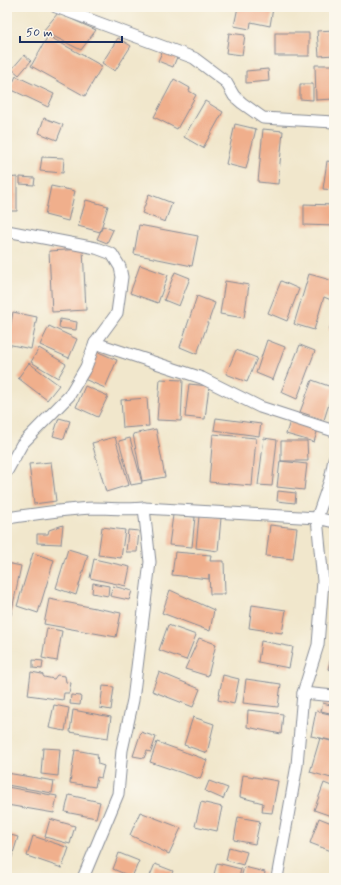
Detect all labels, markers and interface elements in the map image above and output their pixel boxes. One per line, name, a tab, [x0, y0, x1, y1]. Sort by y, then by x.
scale bar	[20, 18, 122, 44]
text: 50 m	[26, 25, 53, 41]

